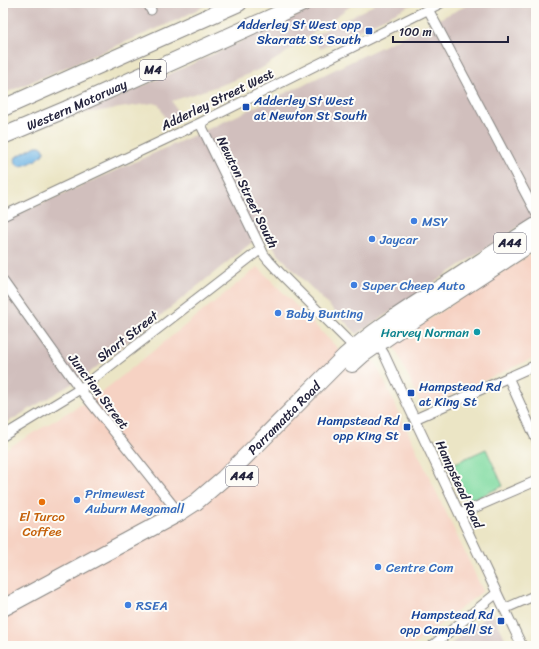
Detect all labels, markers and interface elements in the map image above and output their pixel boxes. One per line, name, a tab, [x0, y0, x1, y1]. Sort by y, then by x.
place label: Adderley St West opp Skarratt St South	[236, 13, 361, 51]
scale bar	[393, 18, 508, 44]
text: 100 m	[399, 21, 432, 43]
marker: Adderley St West opp Skarratt St South	[364, 26, 374, 36]
road number: M4	[140, 60, 166, 80]
street label: Adderley Street West	[156, 62, 278, 137]
street label: Western Motorway	[23, 72, 131, 137]
place label: Adderley St West at Newton St South	[253, 89, 368, 127]
marker: Adderley St West at Newton St South	[241, 102, 251, 112]
street label: Newton Street South	[210, 132, 285, 252]
place label: MSY	[422, 210, 449, 233]
marker: MSY	[409, 216, 419, 226]
place label: Jaycar	[379, 228, 418, 251]
road number: A44	[494, 233, 526, 253]
marker: Jaycar	[367, 234, 377, 244]
place label: Super Cheep Auto	[362, 274, 466, 297]
marker: Super Cheep Auto	[349, 280, 359, 290]
place label: Baby Bunting	[286, 302, 364, 325]
street label: Short Street	[91, 304, 164, 368]
marker: Baby Bunting	[273, 308, 283, 318]
place label: Harvey Norman	[381, 321, 469, 344]
marker: Harvey Norman	[472, 327, 482, 337]
street label: Junction Street	[62, 347, 135, 435]
street label: Parramatta Road	[242, 375, 327, 461]
place label: Hampstead Rd at King St	[419, 375, 502, 413]
marker: Hampstead Rd at King St	[406, 388, 416, 398]
place label: Hampstead Rd opp King St	[317, 409, 400, 447]
marker: Hampstead Rd opp King St	[402, 422, 412, 432]
street label: Hampstead Road	[429, 436, 491, 533]
road number: A44	[226, 466, 258, 486]
place label: Primewest Auburn Megamall	[84, 482, 185, 520]
marker: Primewest Auburn Megamall	[72, 495, 82, 505]
marker: El Turco Coffee	[37, 497, 47, 507]
place label: El Turco Coffee	[19, 505, 65, 543]
place label: Centre Com	[386, 556, 453, 579]
marker: Centre Com	[373, 562, 383, 572]
place label: RSEA	[136, 594, 168, 617]
marker: RSEA	[123, 600, 133, 610]
place label: Hampstead Rd opp Campbell St	[400, 603, 494, 641]
marker: Hampstead Rd opp Campbell St	[496, 616, 506, 626]

